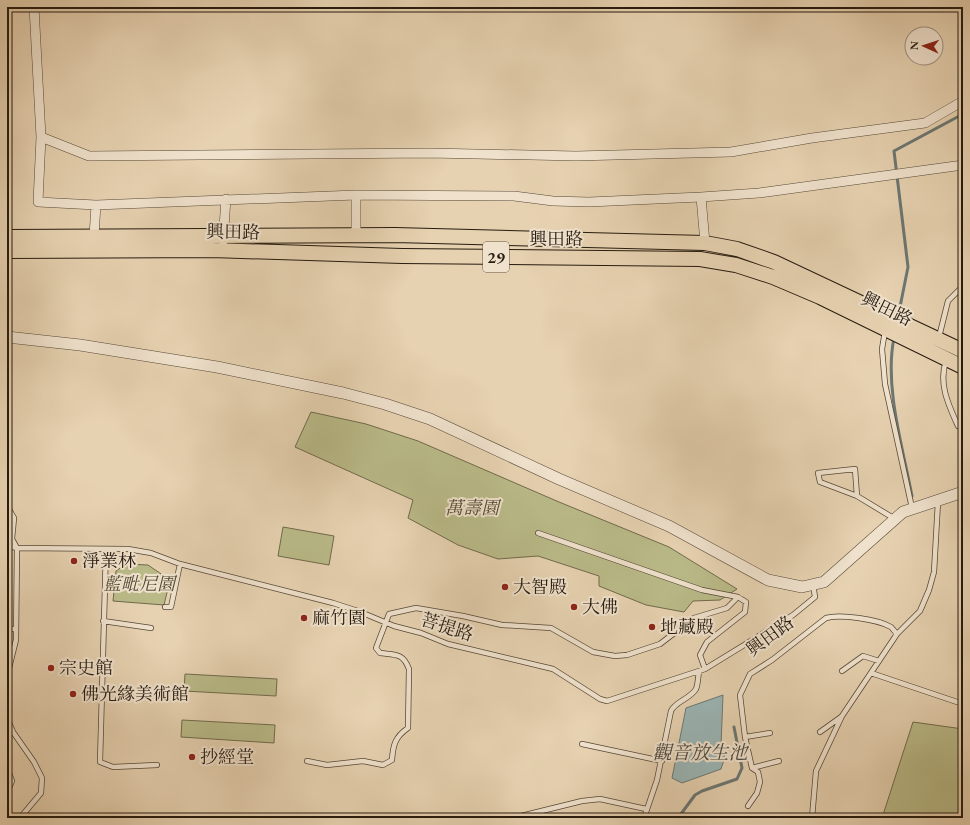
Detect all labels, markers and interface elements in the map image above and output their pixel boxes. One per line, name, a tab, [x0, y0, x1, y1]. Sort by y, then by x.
north arrow	[904, 26, 944, 66]
text: N	[907, 41, 921, 50]
street label: 興田路	[206, 220, 260, 243]
street label: 興田路	[529, 227, 583, 250]
road number: 29	[483, 242, 509, 272]
street label: 興田路	[858, 286, 917, 331]
park label: 萬壽園	[445, 496, 502, 519]
place label: 淨業林	[82, 549, 136, 572]
marker: 淨業林	[69, 556, 79, 566]
park label: 藍毗尼園	[103, 572, 178, 595]
place label: 大智殿	[513, 575, 567, 598]
marker: 大智殿	[500, 582, 510, 592]
place label: 大佛	[582, 595, 618, 618]
marker: 大佛	[569, 602, 579, 612]
place label: 麻竹園	[312, 606, 366, 629]
street label: 菩提路	[418, 607, 476, 646]
street label: 興田路	[741, 610, 798, 661]
marker: 麻竹園	[299, 613, 309, 623]
place label: 地藏殿	[660, 615, 714, 638]
marker: 地藏殿	[647, 622, 657, 632]
place label: 宗史館	[59, 656, 113, 679]
marker: 宗史館	[46, 663, 56, 673]
place label: 佛光緣美術館	[81, 682, 189, 705]
marker: 佛光緣美術館	[68, 689, 78, 699]
water label: 觀音放生池	[652, 740, 749, 765]
place label: 抄經堂	[200, 745, 254, 768]
marker: 抄經堂	[187, 752, 197, 762]

